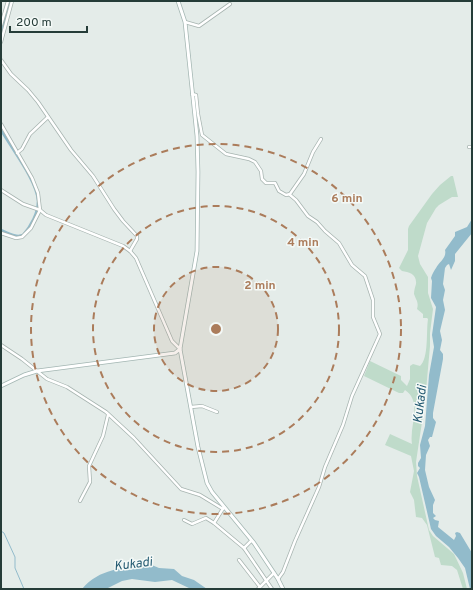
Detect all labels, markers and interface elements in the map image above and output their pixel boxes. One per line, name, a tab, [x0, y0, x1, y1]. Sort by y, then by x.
scale bar	[10, 8, 87, 34]
text: 200 m	[16, 15, 52, 31]
text: 6 min	[331, 191, 363, 207]
text: 4 min	[287, 235, 319, 251]
text: 2 min	[244, 278, 276, 294]
centre of rings	[209, 322, 223, 336]
water label: Kukadi	[411, 383, 431, 424]
water label: Kukadi	[113, 555, 154, 575]

